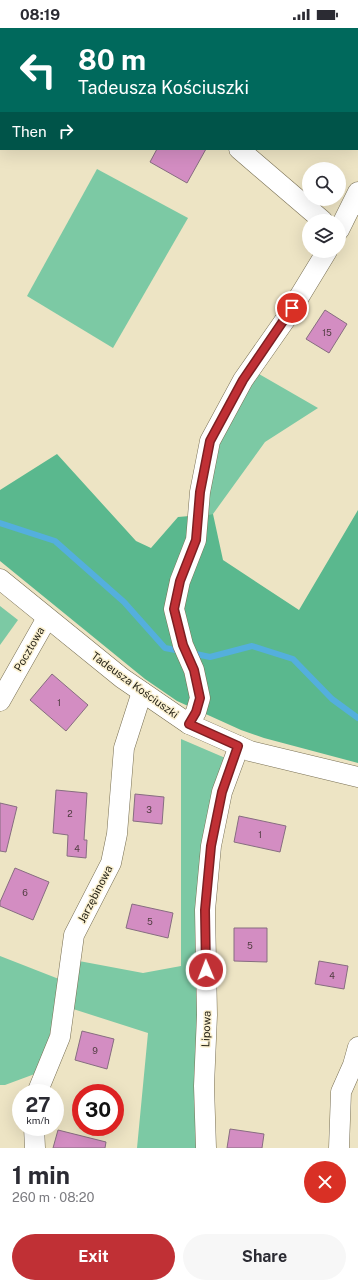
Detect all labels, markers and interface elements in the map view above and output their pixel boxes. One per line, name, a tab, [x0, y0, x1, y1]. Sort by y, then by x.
text: 08:19	[20, 6, 60, 23]
text: 80 m	[78, 43, 146, 76]
icon: left	[12, 44, 64, 96]
text: Tadeusza Kościuszki	[78, 77, 249, 98]
icon: right	[55, 120, 77, 142]
text: Then	[12, 123, 47, 140]
map controls	[302, 162, 346, 258]
button: search	[302, 162, 346, 206]
button: layers	[302, 214, 346, 258]
pin	[275, 291, 309, 325]
icon: arrive	[281, 297, 303, 319]
house number: 15	[322, 327, 332, 338]
street label: Pocztowa	[12, 625, 46, 673]
street label: Tadeusza Kościuszki	[89, 649, 181, 721]
house number: 1	[57, 697, 61, 708]
house number: 3	[146, 804, 152, 815]
house number: 2	[67, 808, 73, 819]
house number: 1	[258, 829, 262, 840]
house number: 4	[74, 843, 80, 854]
street label: Jarzębinowa	[75, 863, 115, 925]
house number: 6	[22, 887, 28, 898]
house number: 5	[147, 916, 153, 927]
house number: 5	[247, 940, 253, 951]
position arrow	[185, 949, 227, 991]
house number: 4	[329, 970, 335, 981]
street label: Lipowa	[199, 1011, 213, 1047]
house number: 9	[92, 1045, 98, 1056]
speed limit sign: 30	[72, 1084, 124, 1136]
text: 27	[25, 1093, 51, 1117]
text: km/h	[26, 1114, 50, 1126]
text: 1 min	[12, 1161, 70, 1189]
button: close	[304, 1161, 346, 1203]
text: 260 m · 08:20	[12, 1190, 95, 1205]
button: Exit	[12, 1234, 175, 1280]
button: Share	[183, 1234, 346, 1280]

